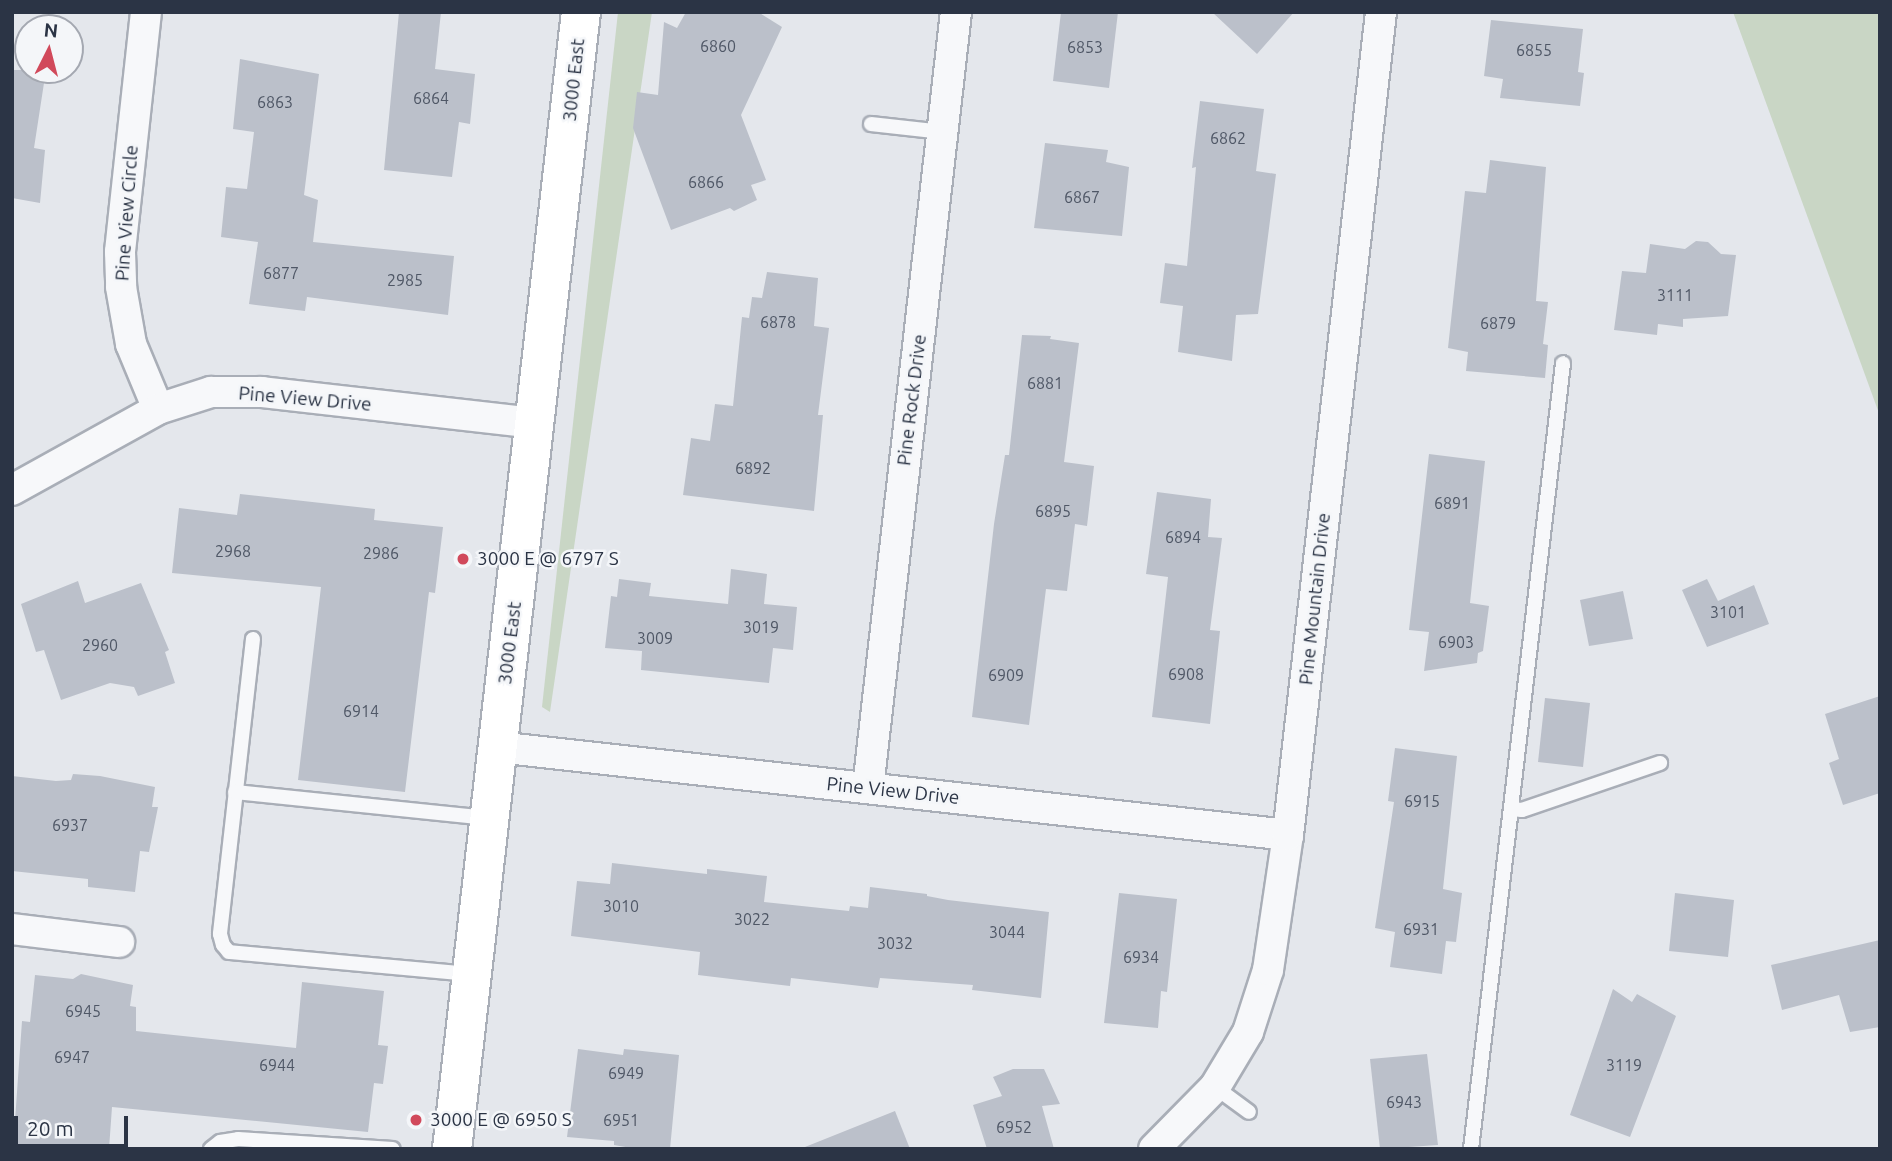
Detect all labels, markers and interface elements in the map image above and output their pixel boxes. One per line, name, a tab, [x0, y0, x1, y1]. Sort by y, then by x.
north arrow	[14, 14, 84, 84]
text: N	[43, 18, 59, 42]
house number: 6860	[700, 36, 736, 56]
street label: 3000 East	[558, 37, 590, 123]
house number: 6853	[1067, 37, 1103, 57]
house number: 6855	[1516, 40, 1552, 60]
house number: 6864	[413, 88, 449, 108]
house number: 6863	[257, 92, 293, 112]
house number: 6862	[1210, 128, 1246, 148]
street label: Pine View Circle	[111, 144, 143, 282]
house number: 6866	[688, 172, 724, 192]
house number: 6867	[1064, 187, 1100, 207]
house number: 6877	[263, 263, 299, 283]
house number: 2985	[387, 270, 423, 290]
house number: 3111	[1657, 285, 1693, 305]
house number: 6878	[760, 312, 796, 332]
house number: 6879	[1480, 313, 1516, 333]
street label: Pine Rock Drive	[893, 333, 931, 467]
house number: 6881	[1027, 373, 1063, 393]
street label: Pine View Drive	[238, 382, 372, 416]
house number: 6892	[735, 458, 771, 478]
house number: 6891	[1434, 493, 1470, 513]
house number: 6895	[1035, 501, 1071, 521]
street label: Pine Mountain Drive	[1295, 512, 1335, 686]
house number: 6894	[1165, 527, 1201, 547]
house number: 2968	[215, 541, 251, 561]
house number: 2986	[363, 543, 399, 563]
place label: 3000 E @ 6797 S	[477, 548, 619, 570]
marker: 3000 E @ 6797 S	[455, 551, 471, 567]
street label: 3000 East	[494, 600, 526, 686]
house number: 3101	[1710, 602, 1746, 622]
house number: 3019	[743, 617, 779, 637]
house number: 3009	[637, 628, 673, 648]
house number: 6903	[1438, 632, 1474, 652]
house number: 2960	[82, 635, 118, 655]
house number: 6908	[1168, 664, 1204, 684]
house number: 6909	[988, 665, 1024, 685]
house number: 6914	[343, 701, 379, 721]
street label: Pine View Drive	[825, 773, 961, 809]
house number: 6915	[1404, 791, 1440, 811]
house number: 6937	[52, 815, 88, 835]
house number: 3010	[603, 896, 639, 916]
house number: 3022	[734, 909, 770, 929]
house number: 6931	[1403, 919, 1439, 939]
house number: 3044	[989, 922, 1025, 942]
house number: 3032	[877, 933, 913, 953]
house number: 6934	[1123, 947, 1159, 967]
house number: 6945	[65, 1001, 101, 1021]
house number: 6947	[54, 1047, 90, 1067]
house number: 6944	[259, 1055, 295, 1075]
house number: 3119	[1606, 1055, 1642, 1075]
house number: 6949	[608, 1063, 644, 1083]
house number: 6943	[1386, 1092, 1422, 1112]
scale bar	[18, 1102, 131, 1146]
place label: 3000 E @ 6950 S	[430, 1109, 572, 1131]
house number: 6951	[603, 1110, 639, 1130]
marker: 3000 E @ 6950 S	[408, 1112, 424, 1128]
text: 20 m	[27, 1116, 74, 1140]
house number: 6952	[996, 1117, 1032, 1137]

